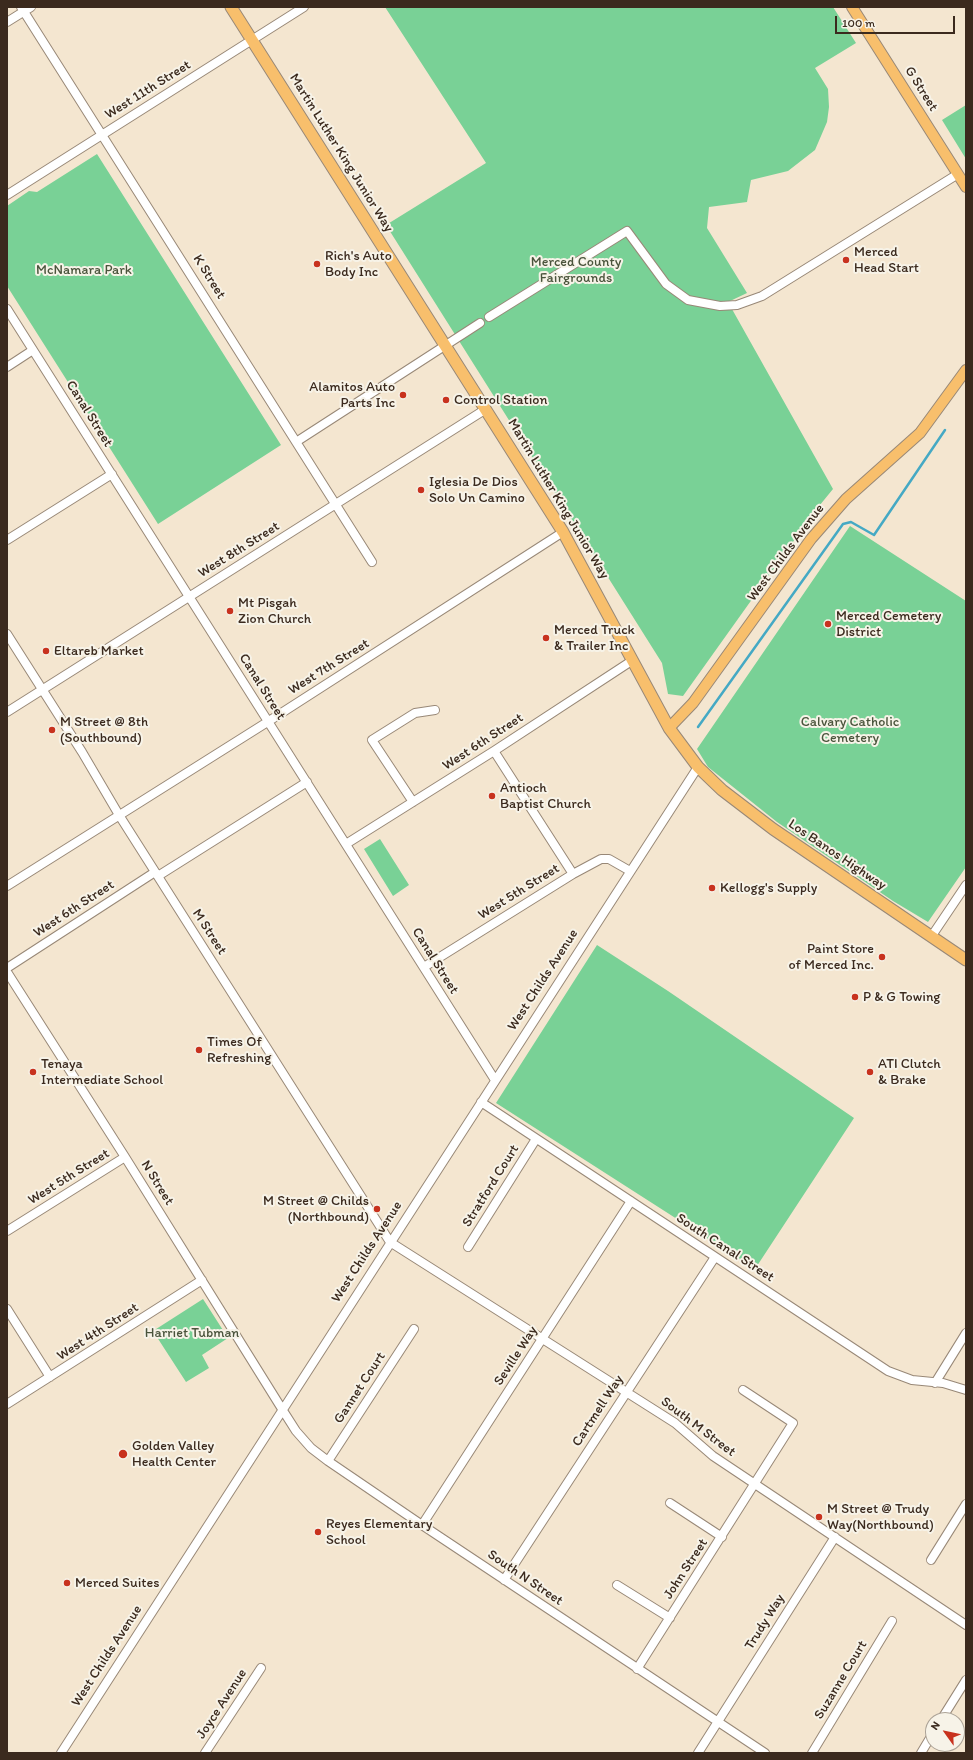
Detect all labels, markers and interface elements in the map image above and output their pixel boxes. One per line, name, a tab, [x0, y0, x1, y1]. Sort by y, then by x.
scale bar	[837, 8, 957, 34]
text: 100 m	[842, 16, 875, 30]
street label: West 11th Street	[102, 57, 194, 123]
street label: G Street	[901, 63, 941, 115]
street label: Martin Luther King Junior Way	[285, 71, 397, 235]
place label: Merced Head Start	[854, 244, 919, 276]
place label: Rich's Auto Body Inc	[325, 248, 392, 280]
street label: K Street	[189, 252, 229, 302]
park label: Merced County Fairgrounds	[531, 254, 621, 286]
marker: Merced Head Start	[841, 255, 851, 265]
marker: Rich's Auto Body Inc	[312, 259, 322, 269]
park label: McNamara Park	[36, 262, 132, 278]
street label: Canal Street	[62, 378, 116, 450]
place label: Alamitos Auto Parts Inc	[309, 379, 395, 412]
marker: Alamitos Auto Parts Inc	[398, 390, 408, 400]
place label: Control Station	[454, 392, 547, 408]
marker: Control Station	[441, 395, 451, 405]
street label: Martin Luther King Junior Way	[504, 416, 612, 582]
place label: Iglesia De Dios Solo Un Camino	[429, 474, 525, 506]
marker: Iglesia De Dios Solo Un Camino	[416, 485, 426, 495]
street label: West Childs Avenue	[744, 501, 828, 605]
street label: West 8th Street	[195, 518, 283, 582]
place label: Mt Pisgah Zion Church	[238, 595, 311, 628]
marker: Mt Pisgah Zion Church	[225, 606, 235, 616]
place label: Merced Cemetery District	[836, 608, 941, 640]
marker: Merced Cemetery District	[823, 619, 833, 629]
place label: Merced Truck & Trailer Inc	[554, 622, 635, 654]
marker: Merced Truck & Trailer Inc	[541, 633, 551, 643]
street label: West 7th Street	[285, 635, 373, 699]
place label: Eltareb Market	[54, 643, 144, 659]
marker: Eltareb Market	[41, 646, 51, 656]
street label: Canal Street	[235, 651, 289, 723]
street label: West 6th Street	[440, 710, 526, 774]
place label: M Street @ 8th (Southbound)	[60, 714, 148, 746]
park label: Calvary Catholic Cemetery	[801, 714, 899, 746]
marker: M Street @ 8th (Southbound)	[47, 725, 57, 735]
place label: Antioch Baptist Church	[500, 780, 591, 812]
marker: Antioch Baptist Church	[487, 791, 497, 801]
street label: Los Banos Highway	[785, 816, 889, 894]
street label: West 5th Street	[475, 860, 563, 924]
street label: West 6th Street	[31, 877, 117, 941]
place label: Kellogg's Supply	[720, 880, 817, 896]
marker: Kellogg's Supply	[707, 883, 717, 893]
street label: M Street	[188, 906, 230, 958]
street label: Canal Street	[408, 925, 462, 997]
street label: West Childs Avenue	[504, 926, 582, 1034]
place label: Paint Store of Merced Inc.	[788, 941, 874, 974]
marker: Paint Store of Merced Inc.	[877, 952, 887, 962]
place label: P & G Towing	[863, 989, 941, 1005]
marker: P & G Towing	[850, 992, 860, 1002]
place label: Times Of Refreshing	[207, 1034, 271, 1066]
marker: Times Of Refreshing	[194, 1045, 204, 1055]
place label: Tenaya Intermediate School	[41, 1056, 163, 1088]
place label: ATI Clutch & Brake	[878, 1056, 941, 1088]
marker: Tenaya Intermediate School	[28, 1067, 38, 1077]
marker: ATI Clutch & Brake	[865, 1067, 875, 1077]
street label: Stratford Court	[459, 1142, 523, 1230]
street label: West 5th Street	[25, 1145, 113, 1209]
street label: N Street	[137, 1158, 177, 1208]
place label: M Street @ Childs (Northbound)	[263, 1193, 369, 1226]
street label: West Childs Avenue	[328, 1198, 406, 1306]
marker: M Street @ Childs (Northbound)	[372, 1204, 382, 1214]
street label: South Canal Street	[673, 1210, 777, 1286]
street label: West 4th Street	[54, 1299, 142, 1365]
street label: Seville Way	[491, 1323, 541, 1389]
park label: Harriet Tubman	[145, 1325, 239, 1341]
street label: Gannet Court	[331, 1349, 389, 1427]
street label: Cartmell Way	[569, 1372, 627, 1450]
street label: South M Street	[657, 1393, 739, 1461]
place label: Golden Valley Health Center	[132, 1438, 216, 1470]
marker: Golden Valley Health Center	[117, 1448, 129, 1460]
place label: M Street @ Trudy Way(Northbound)	[827, 1501, 934, 1534]
marker: M Street @ Trudy Way(Northbound)	[814, 1512, 824, 1522]
place label: Reyes Elementary School	[326, 1516, 432, 1548]
marker: Reyes Elementary School	[313, 1527, 323, 1537]
street label: John Street	[660, 1536, 712, 1602]
street label: South N Street	[484, 1546, 566, 1610]
place label: Merced Suites	[75, 1575, 159, 1591]
marker: Merced Suites	[62, 1578, 72, 1588]
street label: Trudy Way	[741, 1591, 789, 1653]
street label: West Childs Avenue	[68, 1602, 146, 1710]
street label: Suzanne Court	[811, 1638, 871, 1722]
street label: Joyce Avenue	[193, 1666, 251, 1742]
north arrow	[925, 1712, 965, 1752]
text: N	[928, 1719, 943, 1732]

